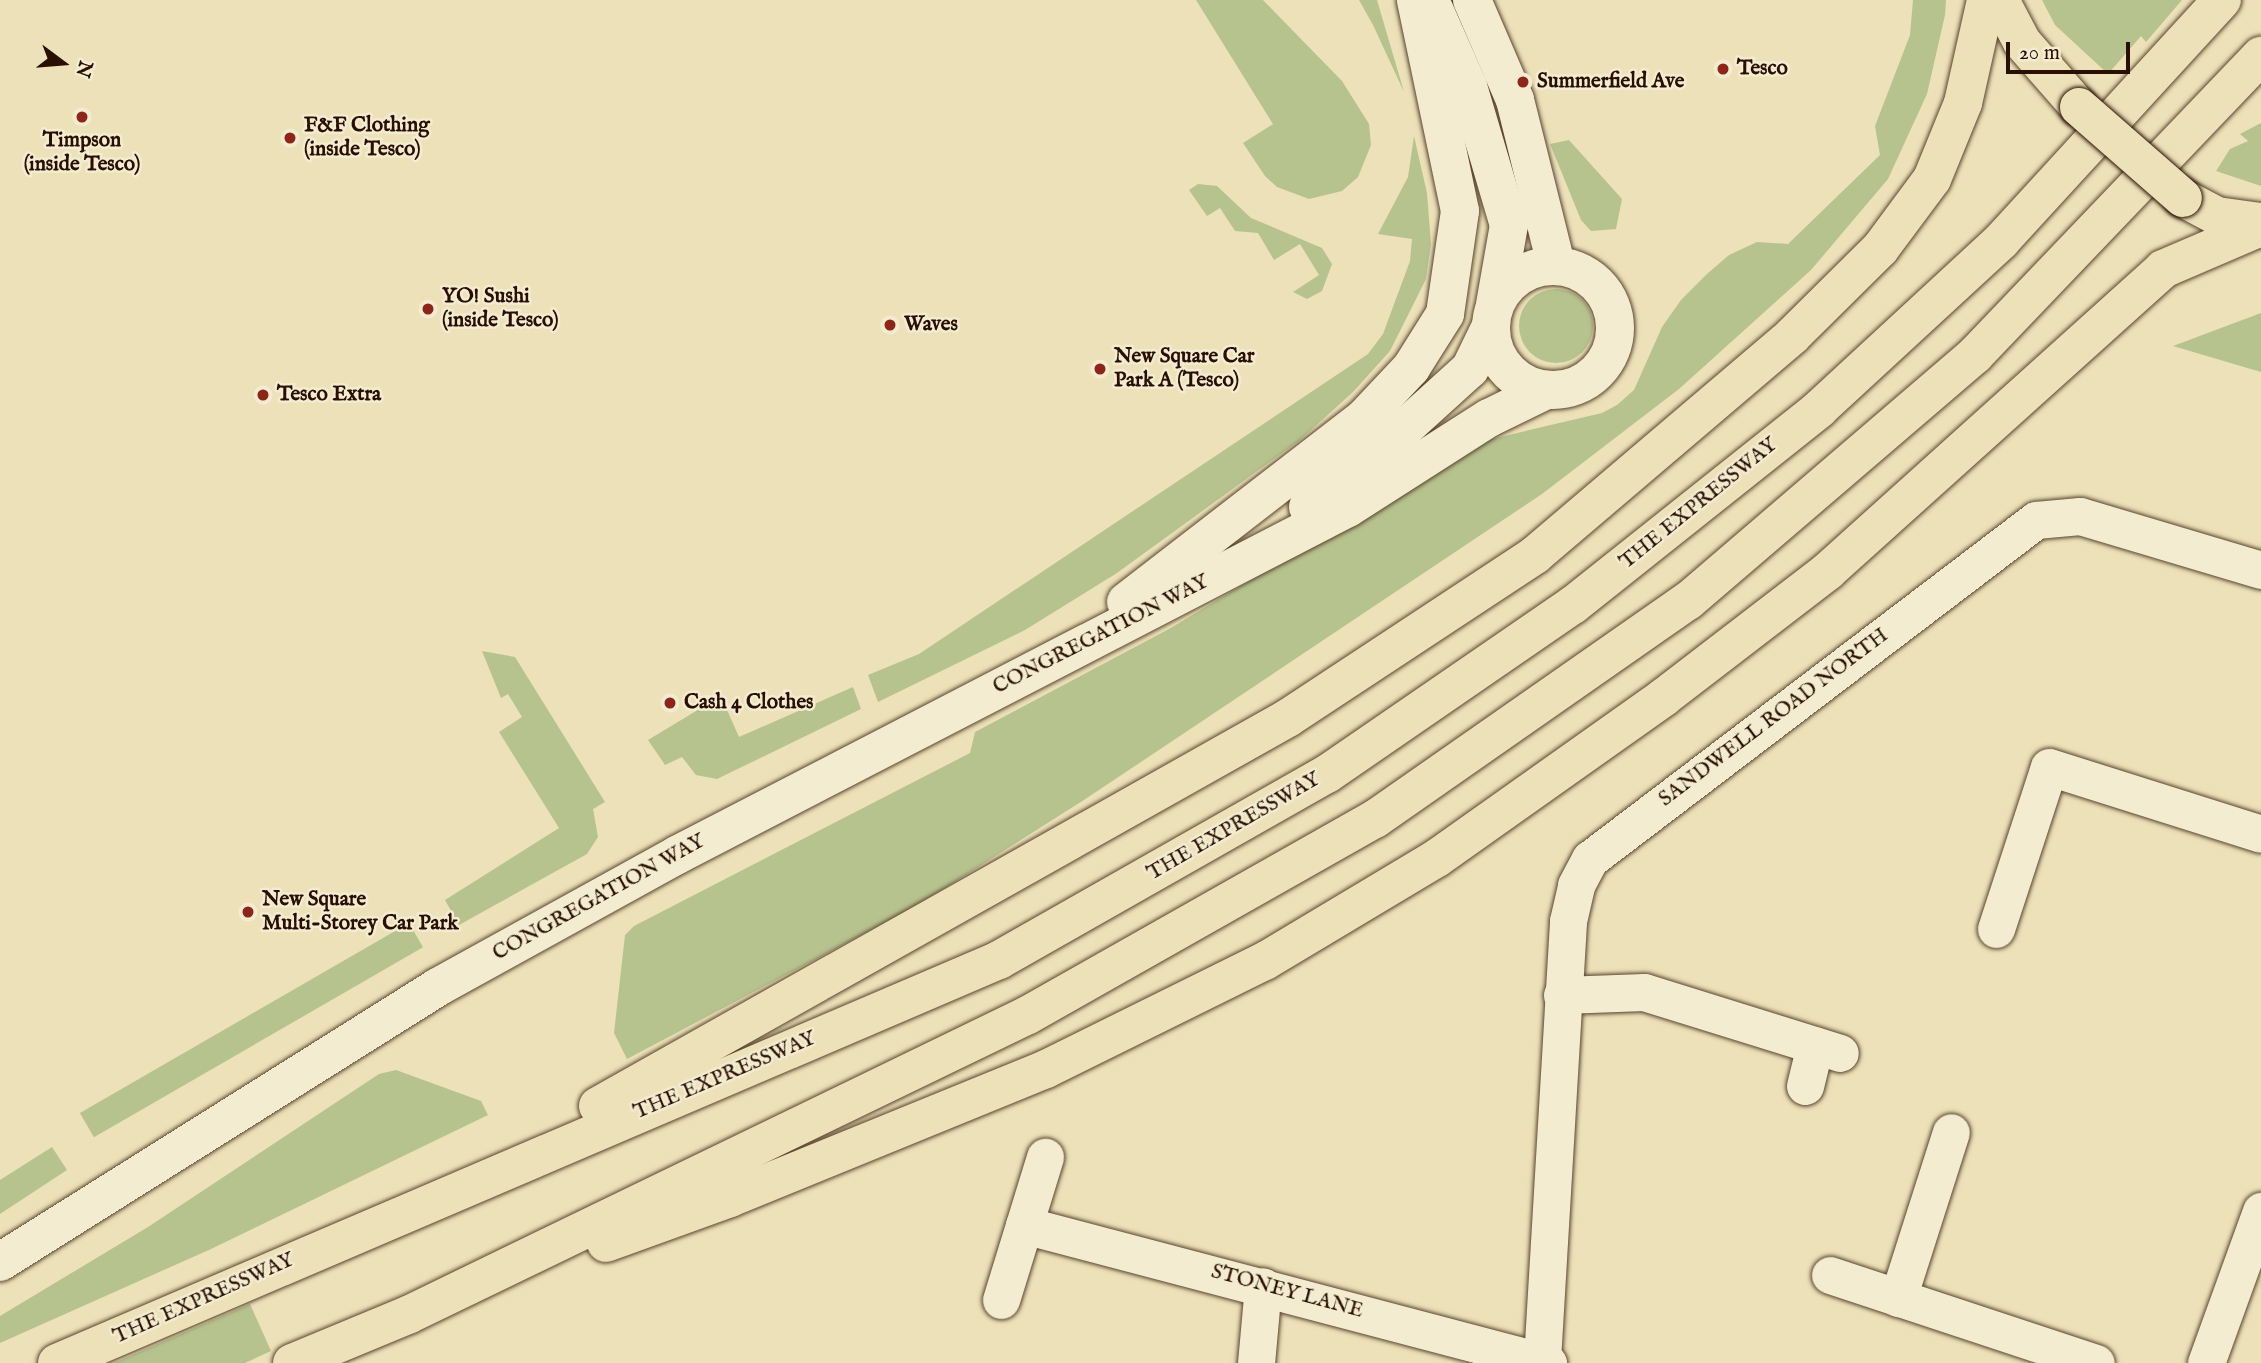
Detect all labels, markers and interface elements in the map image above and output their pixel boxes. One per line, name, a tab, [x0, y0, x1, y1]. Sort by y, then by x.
north arrow	[28, 28, 98, 98]
scale bar	[2009, 28, 2133, 72]
text: 20 m	[2019, 40, 2060, 67]
place label: Tesco	[1737, 56, 1788, 82]
text: N	[69, 58, 97, 80]
marker: Tesco	[1715, 61, 1731, 77]
place label: Summerfield Ave	[1537, 69, 1684, 95]
marker: Summerfield Ave	[1515, 74, 1531, 90]
marker: Timpson (inside Tesco)	[74, 109, 90, 125]
place label: F&F Clothing (inside Tesco)	[304, 113, 430, 163]
place label: Timpson (inside Tesco)	[24, 128, 140, 178]
marker: F&F Clothing (inside Tesco)	[282, 130, 298, 146]
place label: YO! Sushi (inside Tesco)	[442, 284, 559, 334]
marker: YO! Sushi (inside Tesco)	[420, 301, 436, 317]
place label: Waves	[904, 312, 958, 338]
marker: Waves	[882, 317, 898, 333]
place label: New Square Car Park A (Tesco)	[1114, 344, 1254, 394]
marker: New Square Car Park A (Tesco)	[1092, 361, 1108, 377]
place label: Tesco Extra	[277, 382, 381, 408]
marker: Tesco Extra	[255, 387, 271, 403]
street label: THE EXPRESSWAY	[1615, 433, 1783, 575]
street label: CONGREGATION WAY	[989, 570, 1213, 700]
street label: SANDWELL ROAD NORTH	[1654, 623, 1894, 813]
place label: Cash 4 Clothes	[684, 690, 813, 716]
marker: Cash 4 Clothes	[662, 695, 678, 711]
street label: THE EXPRESSWAY	[1143, 767, 1325, 887]
street label: CONGREGATION WAY	[489, 829, 709, 967]
place label: New Square Multi-Storey Car Park	[262, 887, 459, 937]
marker: New Square Multi-Storey Car Park	[240, 904, 256, 920]
street label: THE EXPRESSWAY	[630, 1026, 820, 1126]
street label: THE EXPRESSWAY	[110, 1248, 298, 1350]
street label: STONEY LANE	[1208, 1260, 1366, 1324]

